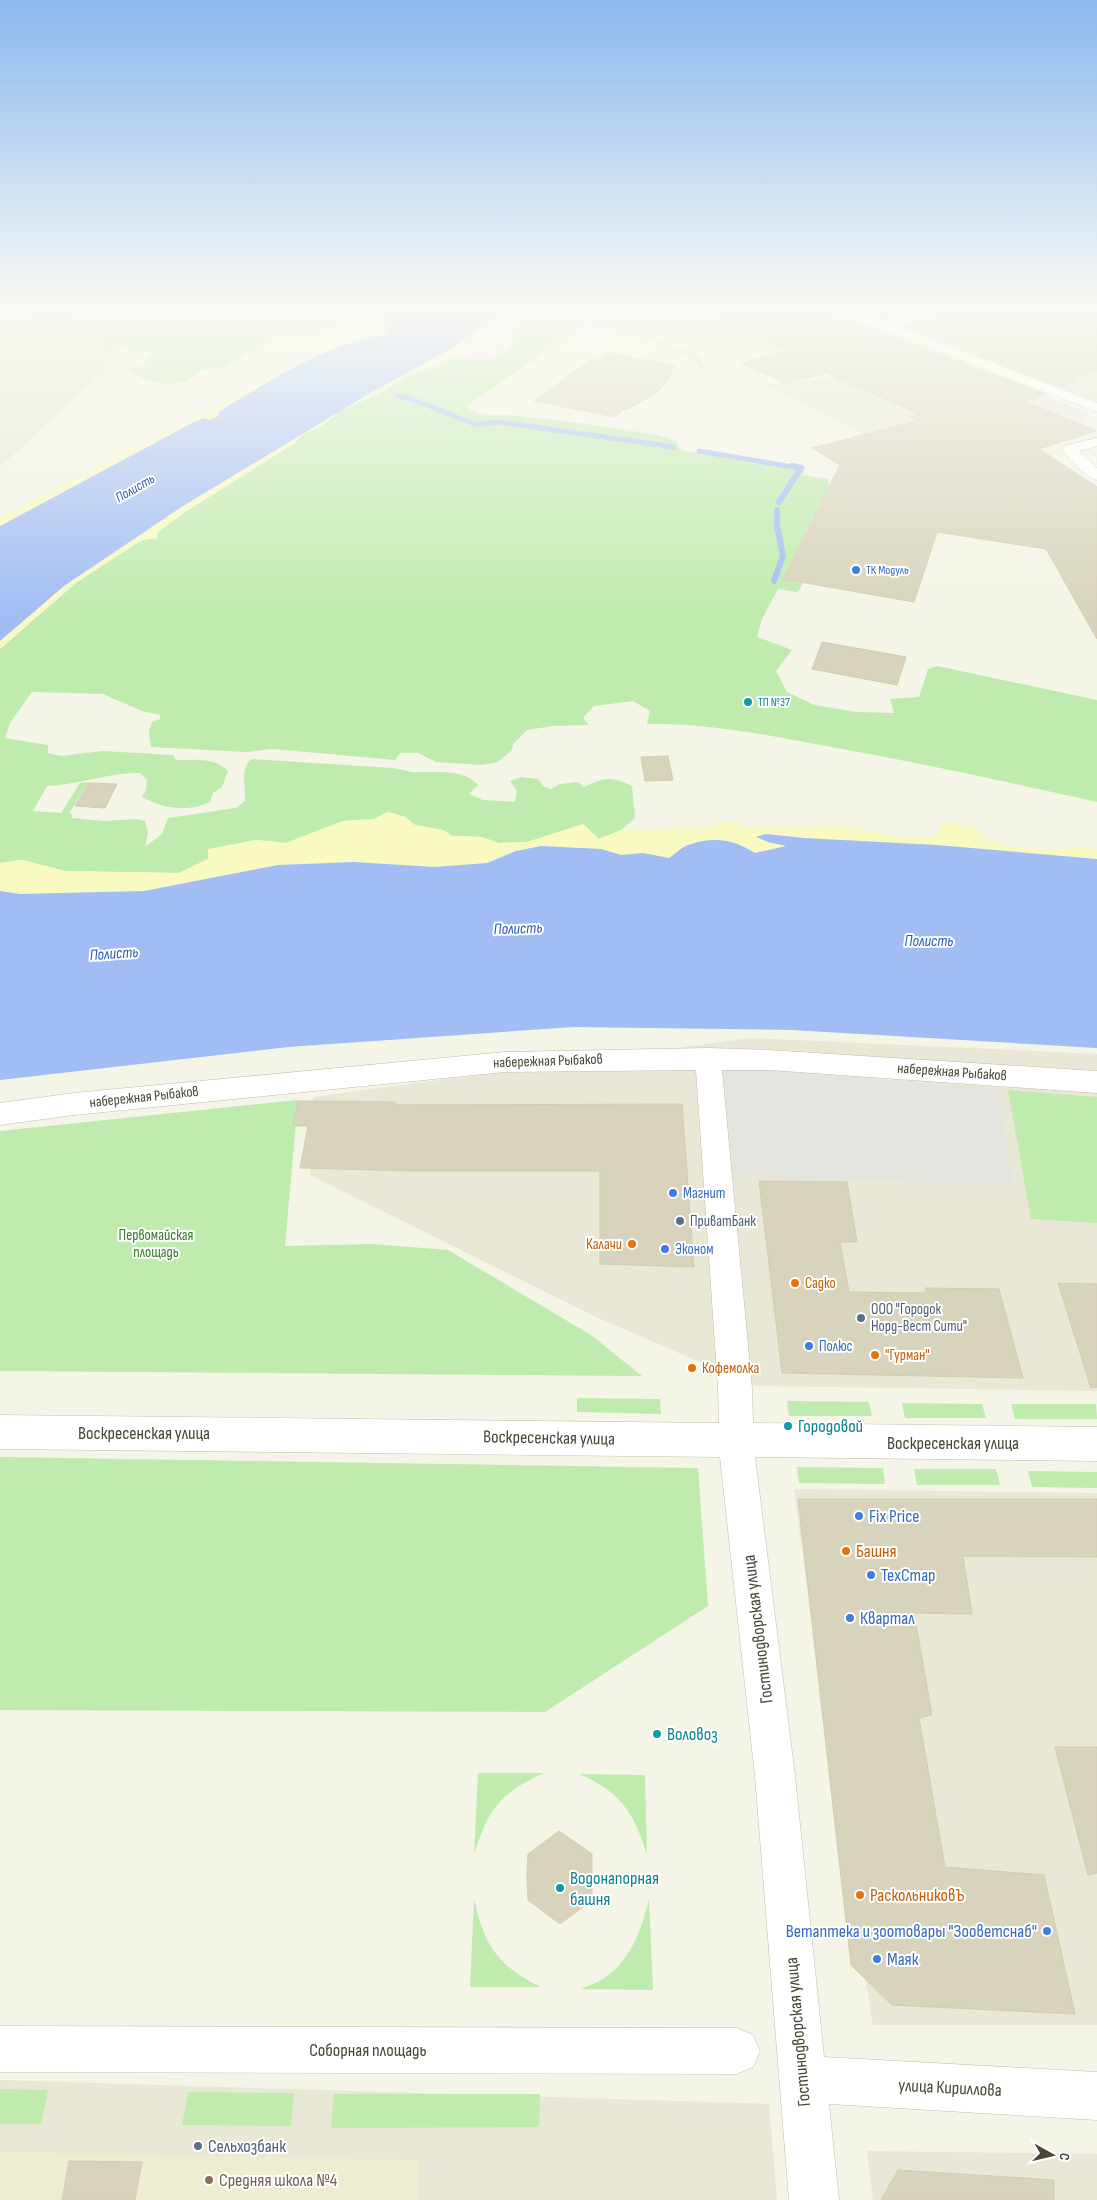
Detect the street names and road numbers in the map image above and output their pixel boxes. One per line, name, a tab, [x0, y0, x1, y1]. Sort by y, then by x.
street label: набережная Рыбаков	[493, 1050, 603, 1072]
street label: набережная Рыбаков	[897, 1059, 1007, 1085]
street label: набережная Рыбаков	[88, 1082, 200, 1112]
street label: Воскресенская улица	[78, 1423, 210, 1444]
street label: Воскресенская улица	[483, 1426, 615, 1450]
street label: Воскресенская улица	[887, 1433, 1019, 1454]
street label: Гостинодворская улица	[738, 1553, 778, 1705]
street label: Гостинодворская улица	[781, 1956, 815, 2107]
street label: Соборная площадь	[309, 2040, 427, 2061]
street label: улица Кириллова	[898, 2075, 1002, 2101]

